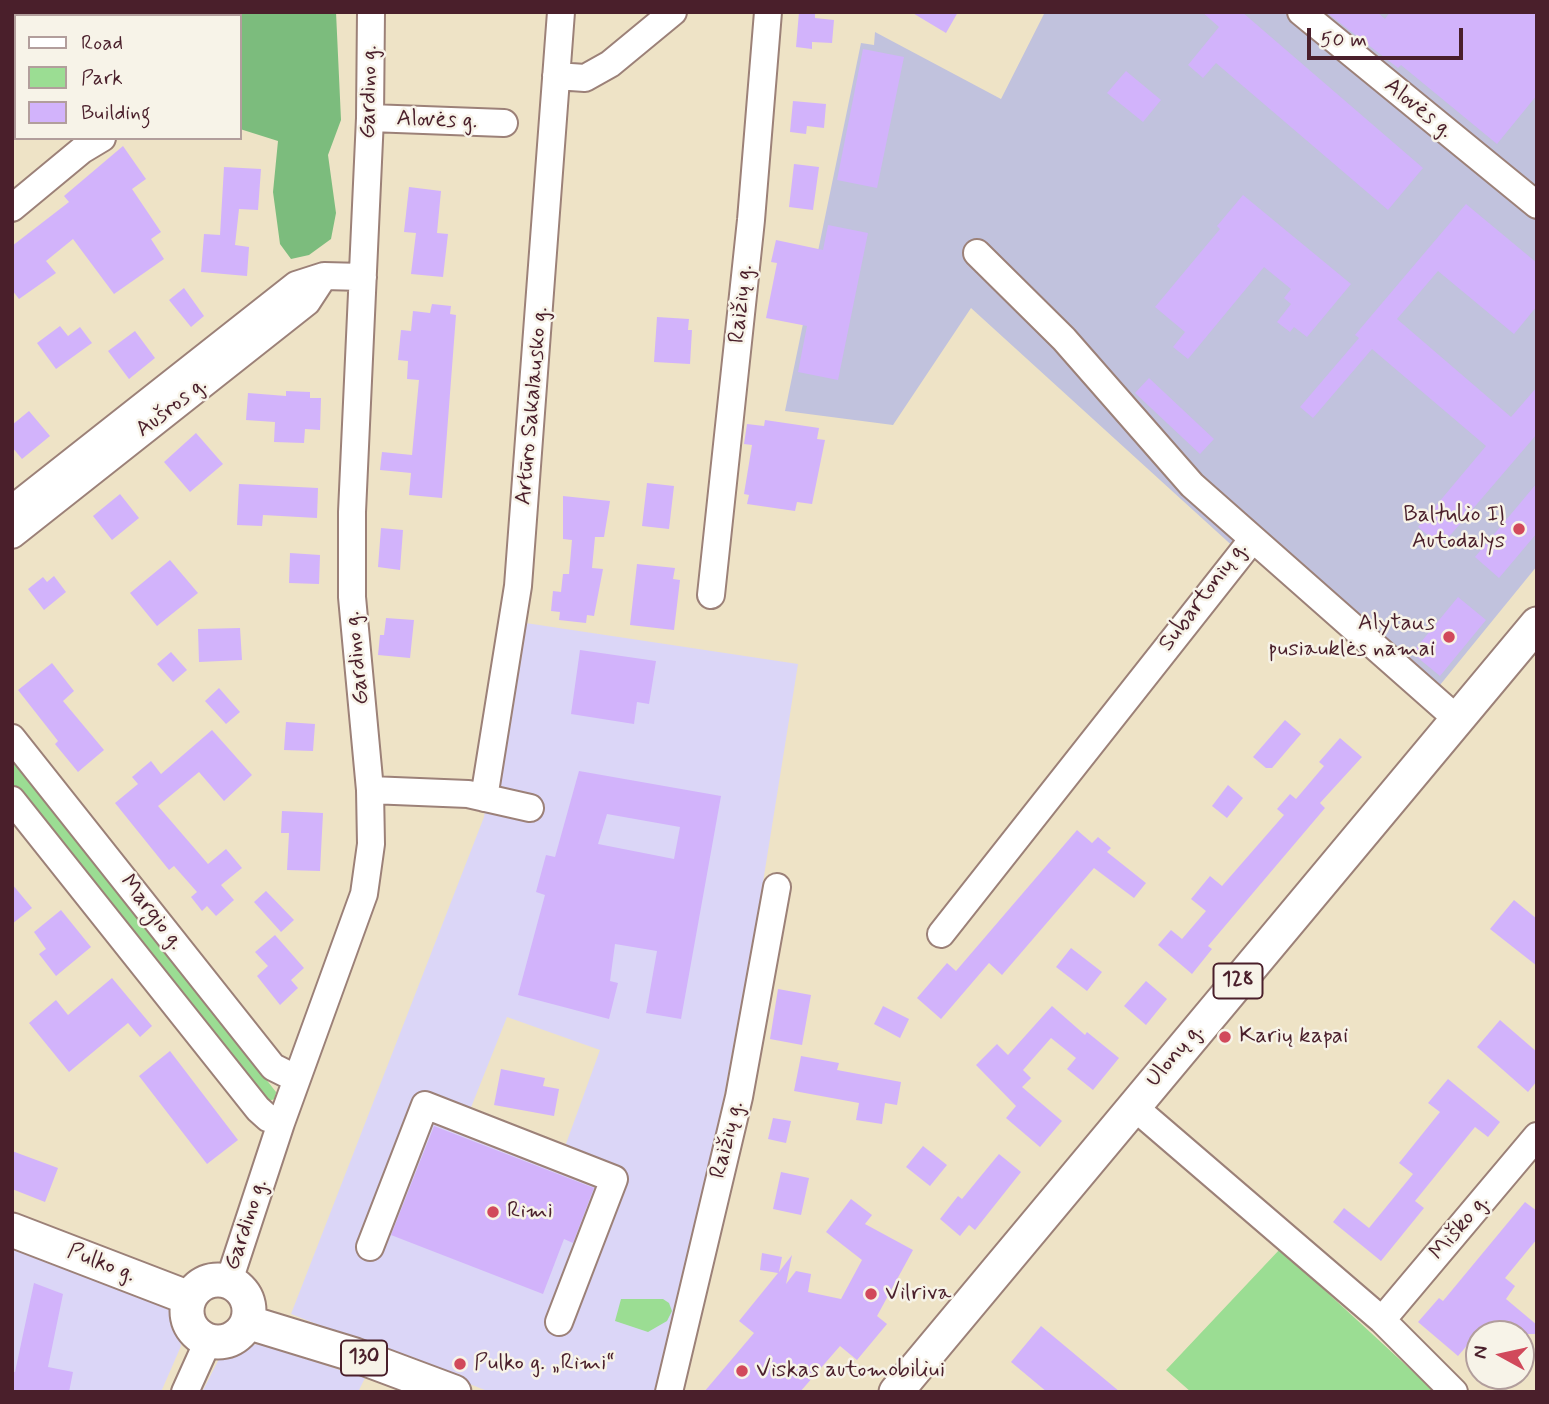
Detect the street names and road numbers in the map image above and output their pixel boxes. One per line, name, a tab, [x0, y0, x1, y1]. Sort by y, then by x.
street label: Gardino g.	[355, 45, 385, 139]
street label: Alovės g.	[1378, 73, 1458, 145]
street label: Alovės g.	[396, 106, 478, 136]
street label: Raižių g.	[724, 263, 760, 345]
street label: Artūro Sakalausko g.	[511, 306, 555, 506]
street label: Aušros g.	[131, 372, 213, 444]
street label: Subartonių g.	[1154, 537, 1254, 657]
street label: Gardino g.	[339, 610, 377, 706]
street label: Margio g.	[113, 870, 189, 956]
road number: 128	[1214, 964, 1262, 998]
street label: Ulonų g.	[1140, 1018, 1210, 1094]
street label: Raižių g.	[705, 1098, 751, 1182]
street label: Gardino g.	[219, 1176, 275, 1274]
street label: Miško g.	[1425, 1189, 1495, 1267]
street label: Pulko g.	[63, 1238, 139, 1290]
road number: 130	[341, 1340, 387, 1376]

